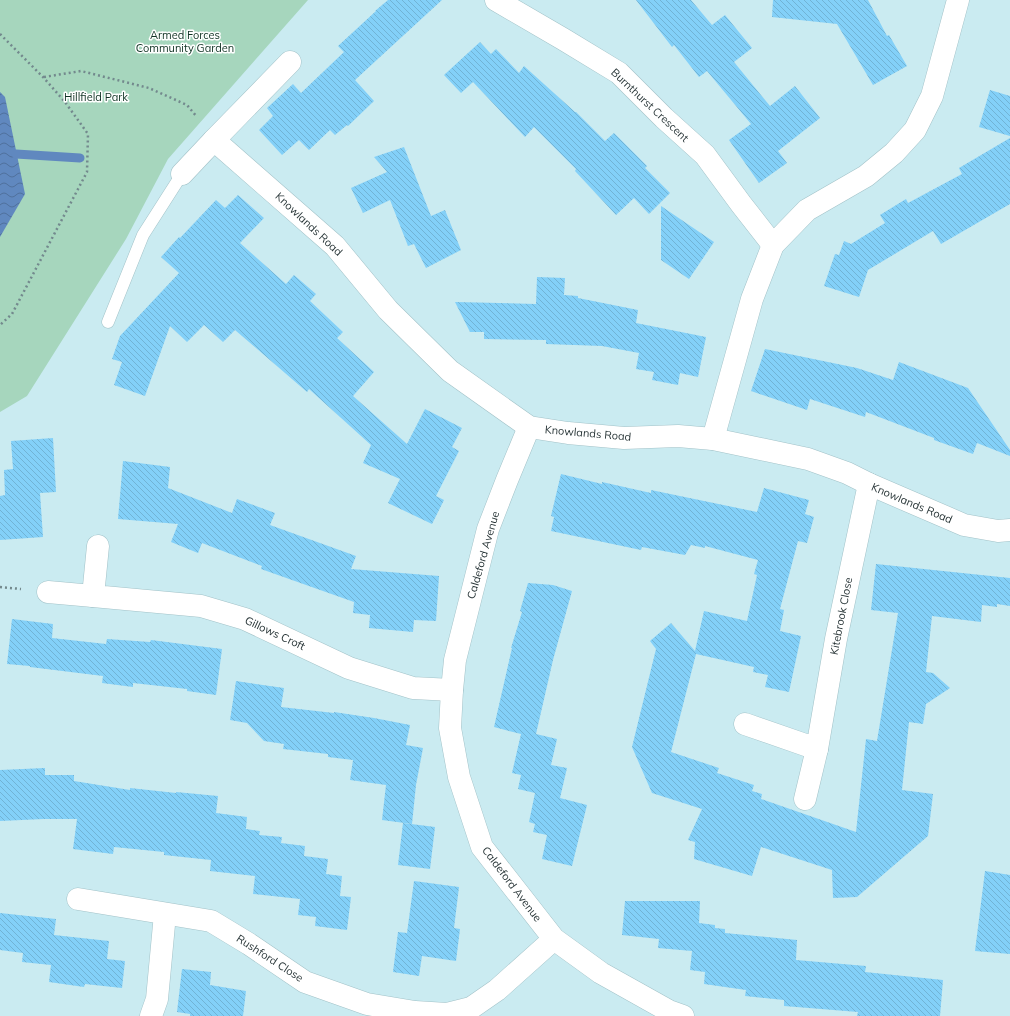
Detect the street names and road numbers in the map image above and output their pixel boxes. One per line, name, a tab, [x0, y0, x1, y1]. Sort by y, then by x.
street label: Burnthurst Crescent	[608, 65, 692, 145]
street label: Knowlands Road	[273, 189, 345, 259]
street label: Knowlands Road	[544, 422, 632, 444]
street label: Knowlands Road	[869, 480, 955, 526]
street label: Caldeford Avenue	[464, 509, 502, 601]
street label: Kitebrook Close	[827, 576, 855, 656]
street label: Gillows Croft	[243, 613, 307, 653]
street label: Caldeford Avenue	[479, 844, 545, 924]
street label: Rushford Close	[234, 931, 306, 985]

